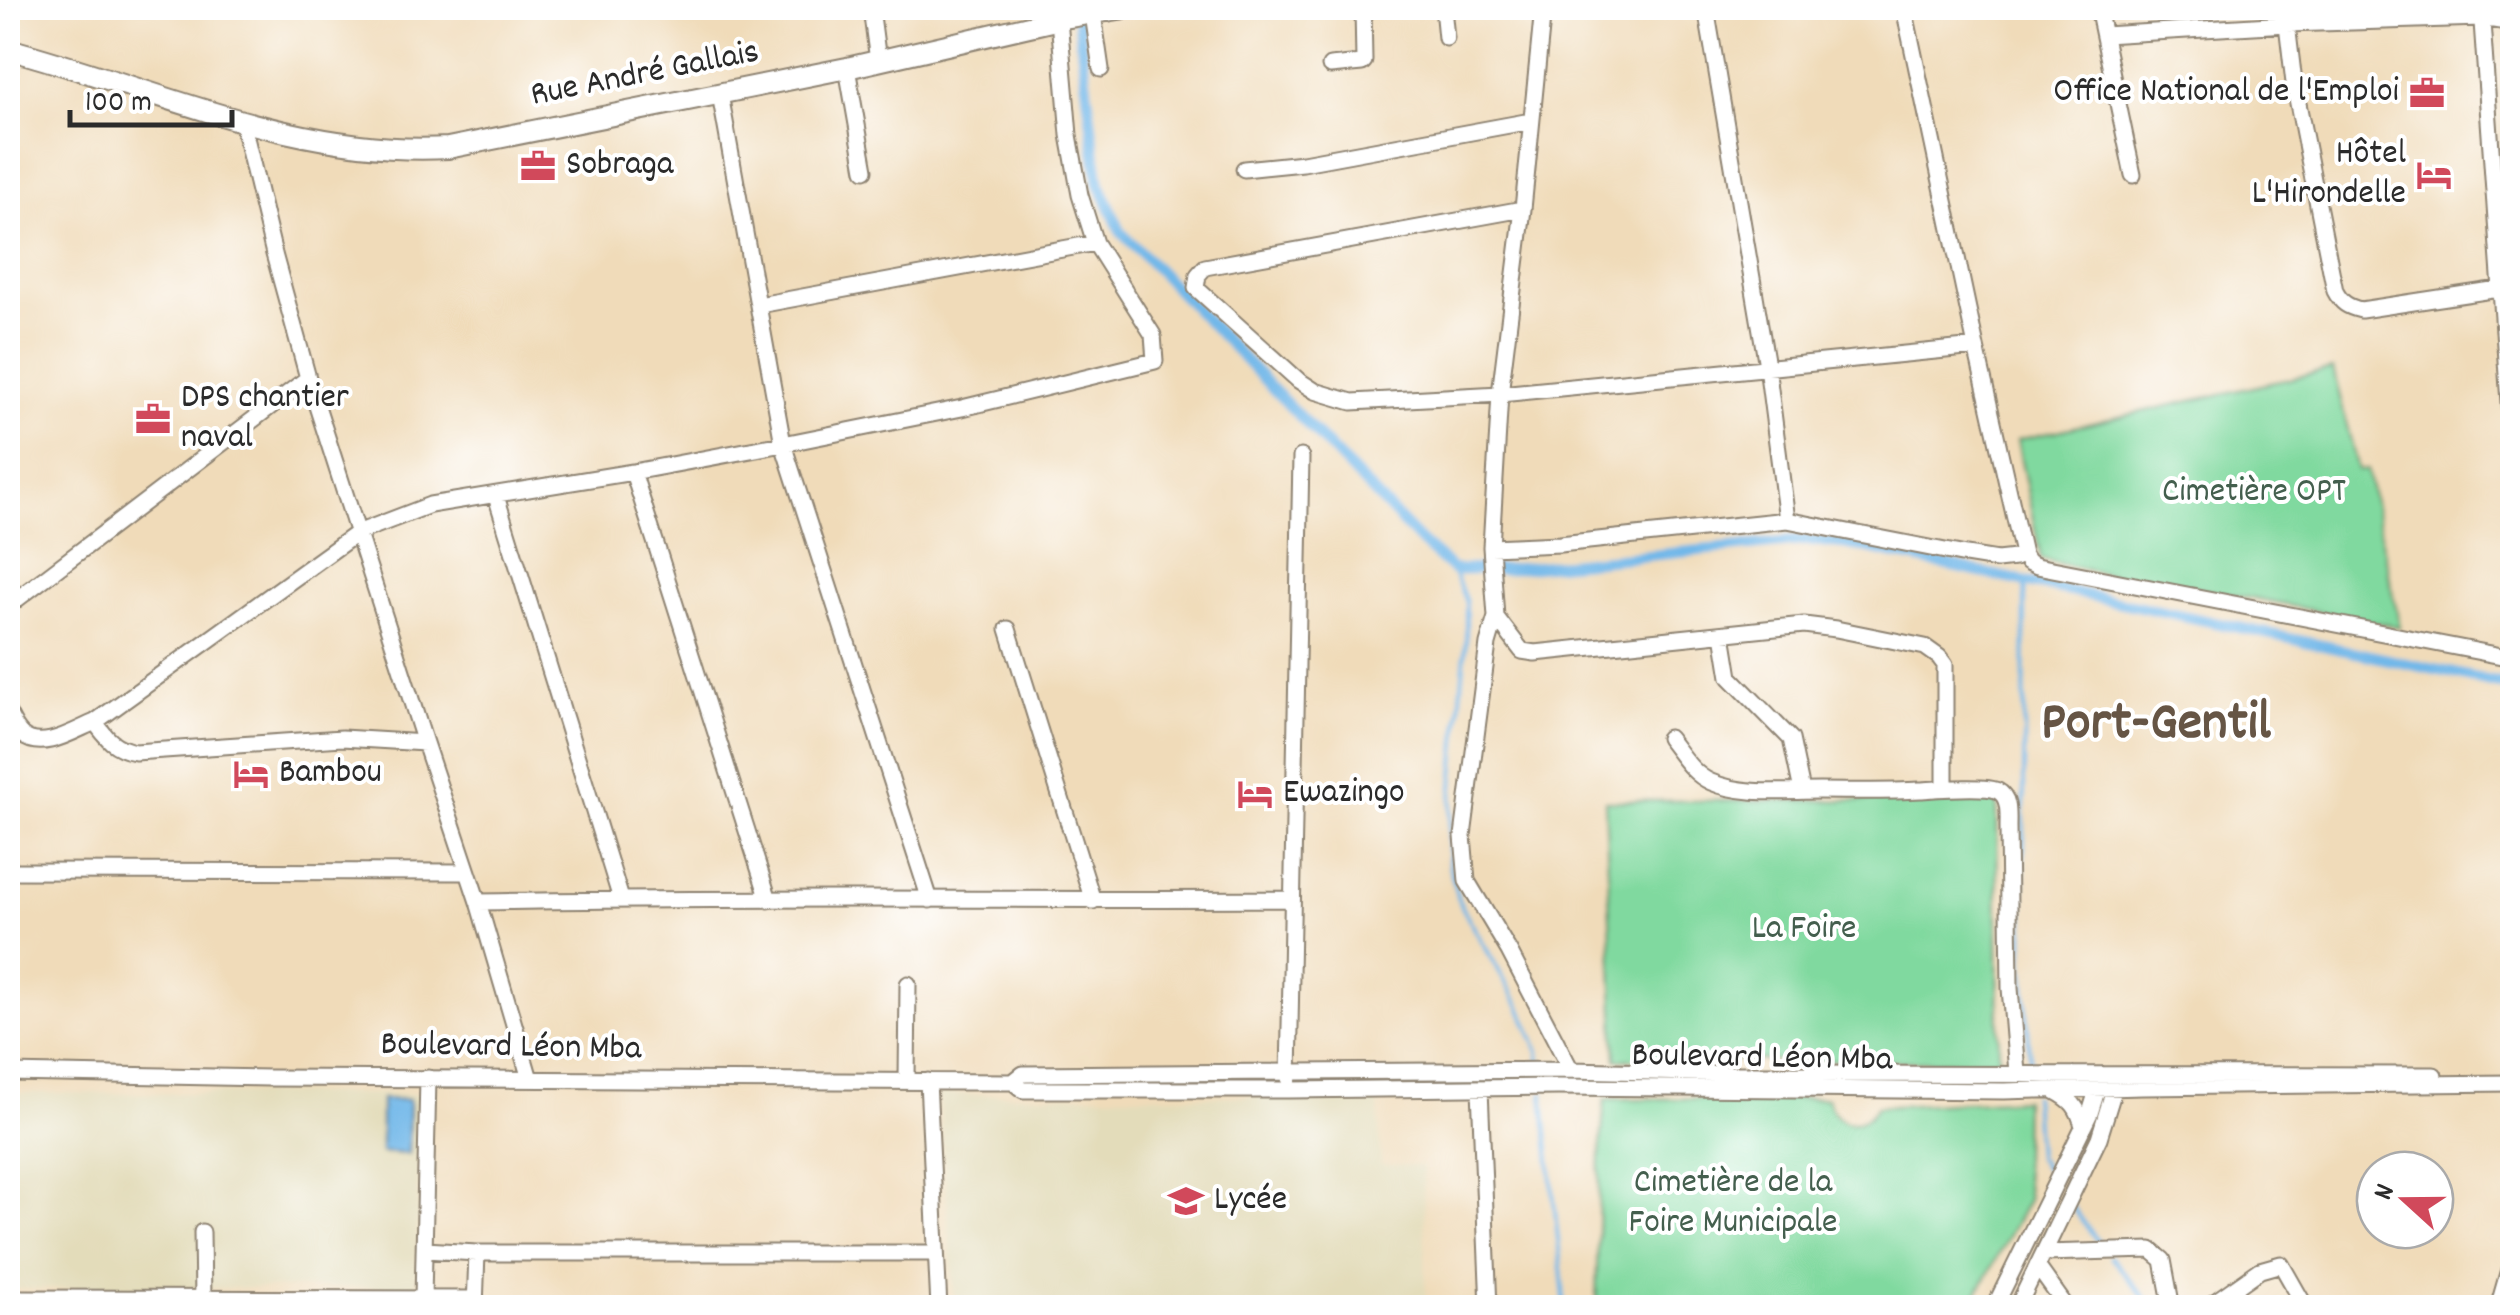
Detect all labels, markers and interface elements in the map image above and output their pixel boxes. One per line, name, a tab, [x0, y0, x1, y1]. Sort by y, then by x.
street label: Rue André Gallais	[527, 28, 763, 122]
scale bar	[70, 65, 232, 127]
place label: Office National de l'Emploi	[2053, 68, 2399, 118]
office icon: Office National de l'Emploi	[2408, 74, 2446, 112]
text: 100 m	[85, 83, 152, 126]
place label: Hôtel L'Hirondelle	[2252, 130, 2406, 220]
place label: Sobraga	[566, 141, 674, 191]
office icon: Sobraga	[519, 147, 557, 185]
hotel icon: Hôtel L'Hirondelle	[2415, 156, 2453, 194]
place label: DPS chantier naval	[181, 374, 349, 464]
office icon: DPS chantier naval	[134, 400, 172, 438]
park label: Cimetière OPT	[2162, 468, 2346, 518]
district label: Port-Gentil	[2041, 687, 2272, 766]
place label: Bambou	[279, 749, 382, 799]
hotel icon: Bambou	[232, 755, 270, 793]
place label: Ewazingo	[1283, 769, 1405, 819]
hotel icon: Ewazingo	[1236, 775, 1274, 813]
park label: La Foire	[1752, 905, 1856, 955]
street label: Boulevard Léon Mba	[380, 1021, 642, 1075]
street label: Boulevard Léon Mba	[1631, 1032, 1893, 1086]
north arrow	[2355, 1150, 2455, 1250]
park label: Cimetière de la Foire Municipale	[1629, 1159, 1837, 1249]
place label: Lycée	[1214, 1176, 1287, 1226]
text: N	[2365, 1179, 2407, 1206]
school or university icon: Lycée	[1167, 1182, 1205, 1220]

